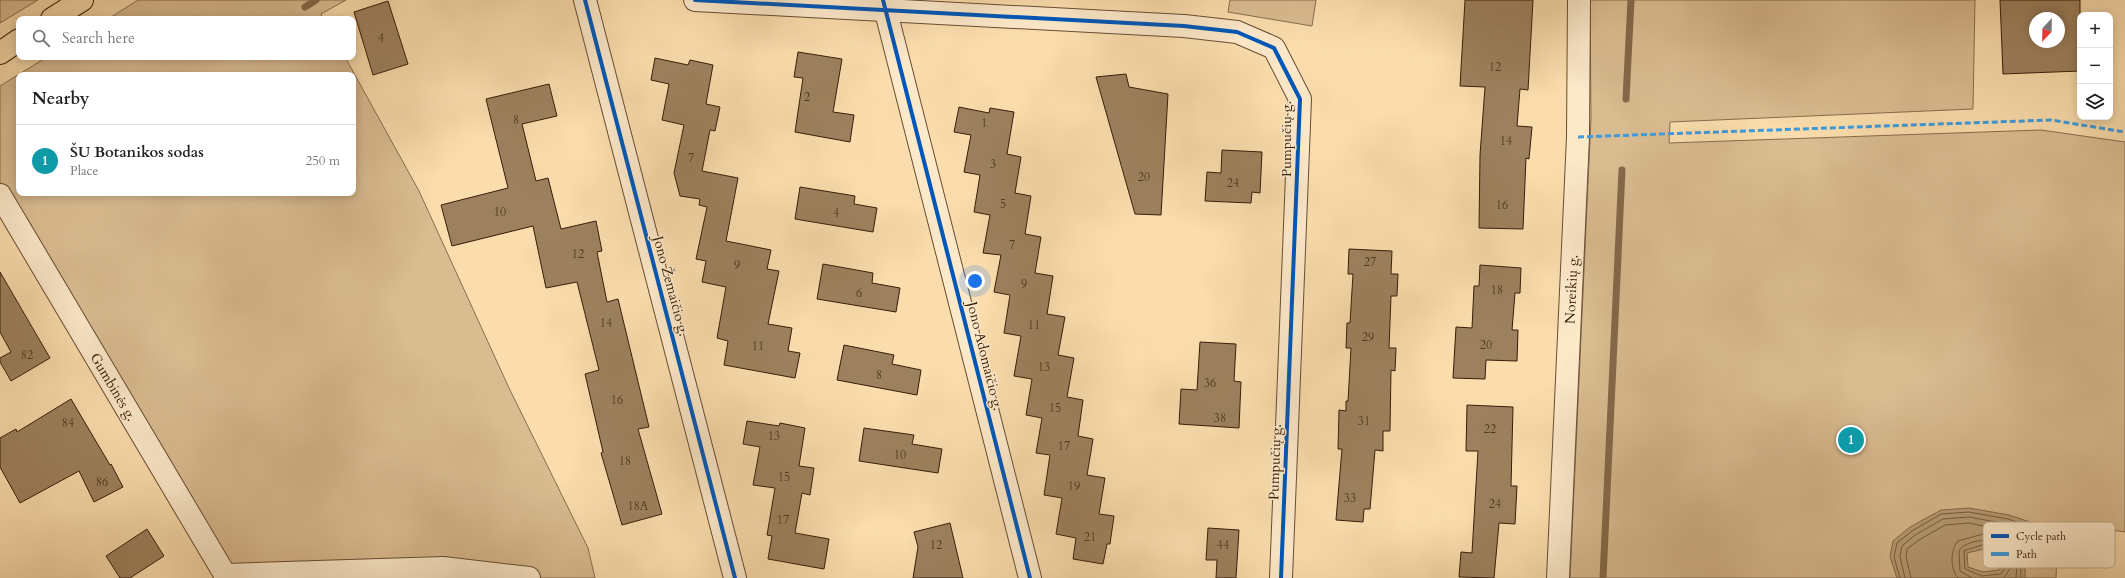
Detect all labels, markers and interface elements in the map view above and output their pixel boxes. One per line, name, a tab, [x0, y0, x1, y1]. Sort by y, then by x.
north arrow	[2029, 12, 2065, 48]
map controls	[2077, 12, 2113, 120]
button: +	[2077, 12, 2113, 48]
search box	[16, 16, 356, 60]
icon: search	[30, 27, 52, 49]
text: Search here	[62, 28, 135, 48]
house number: 4	[378, 30, 384, 46]
button: −	[2077, 48, 2113, 84]
house number: 12	[1489, 59, 1501, 75]
button: layers	[2077, 84, 2113, 120]
text: Nearby	[32, 87, 89, 110]
house number: 2	[804, 89, 810, 105]
street label: Pumpučių g.	[1277, 101, 1296, 177]
house number: 8	[513, 112, 519, 128]
house number: 1	[981, 115, 987, 131]
house number: 14	[1500, 133, 1512, 149]
text: ŠU Botanikos sodas	[70, 142, 204, 162]
house number: 7	[688, 150, 694, 166]
text: 1	[42, 152, 48, 170]
text: 250 m	[306, 152, 340, 170]
house number: 3	[990, 156, 996, 172]
text: Place	[70, 162, 98, 180]
house number: 20	[1138, 169, 1150, 185]
house number: 24	[1227, 175, 1239, 191]
house number: 5	[1000, 196, 1006, 212]
house number: 16	[1496, 197, 1508, 213]
house number: 10	[494, 204, 506, 220]
house number: 4	[833, 205, 839, 221]
street label: Jono Žemaičio g.	[648, 232, 693, 338]
house number: 7	[1009, 237, 1015, 253]
house number: 12	[572, 246, 584, 262]
house number: 27	[1364, 254, 1376, 270]
street label: Noreikių g.	[1560, 254, 1582, 324]
house number: 9	[734, 257, 740, 273]
your location	[965, 271, 985, 291]
house number: 9	[1021, 276, 1027, 292]
house number: 18	[1491, 282, 1503, 298]
house number: 6	[856, 285, 862, 301]
street label: Jono Adomaičio g.	[962, 298, 1008, 412]
house number: 14	[600, 315, 612, 331]
house number: 11	[1028, 317, 1040, 333]
house number: 29	[1362, 329, 1374, 345]
house number: 20	[1480, 337, 1492, 353]
house number: 11	[752, 338, 764, 354]
house number: 82	[21, 347, 33, 363]
street label: Gumbinės g.	[86, 349, 141, 424]
house number: 13	[1038, 359, 1050, 375]
house number: 8	[876, 367, 882, 383]
house number: 36	[1204, 375, 1216, 391]
house number: 16	[611, 392, 623, 408]
house number: 15	[1049, 400, 1061, 416]
house number: 38	[1214, 410, 1226, 426]
house number: 31	[1358, 413, 1370, 429]
house number: 84	[62, 415, 74, 431]
house number: 22	[1484, 421, 1496, 437]
street label: Pumpučių g.	[1264, 424, 1286, 500]
pin: 1	[1838, 425, 1864, 455]
house number: 13	[768, 428, 780, 444]
house number: 17	[1058, 438, 1070, 454]
house number: 10	[894, 447, 906, 463]
house number: 18	[619, 453, 631, 469]
house number: 15	[778, 469, 790, 485]
house number: 86	[96, 474, 108, 490]
house number: 19	[1068, 478, 1080, 494]
house number: 33	[1344, 490, 1356, 506]
house number: 24	[1489, 496, 1501, 512]
house number: 18A	[628, 498, 649, 514]
house number: 17	[777, 512, 789, 528]
legend	[1983, 522, 2115, 568]
house number: 21	[1084, 529, 1096, 545]
text: Cycle path	[2016, 529, 2066, 544]
house number: 12	[930, 537, 942, 553]
house number: 44	[1217, 537, 1229, 553]
text: Path	[2016, 547, 2037, 562]

